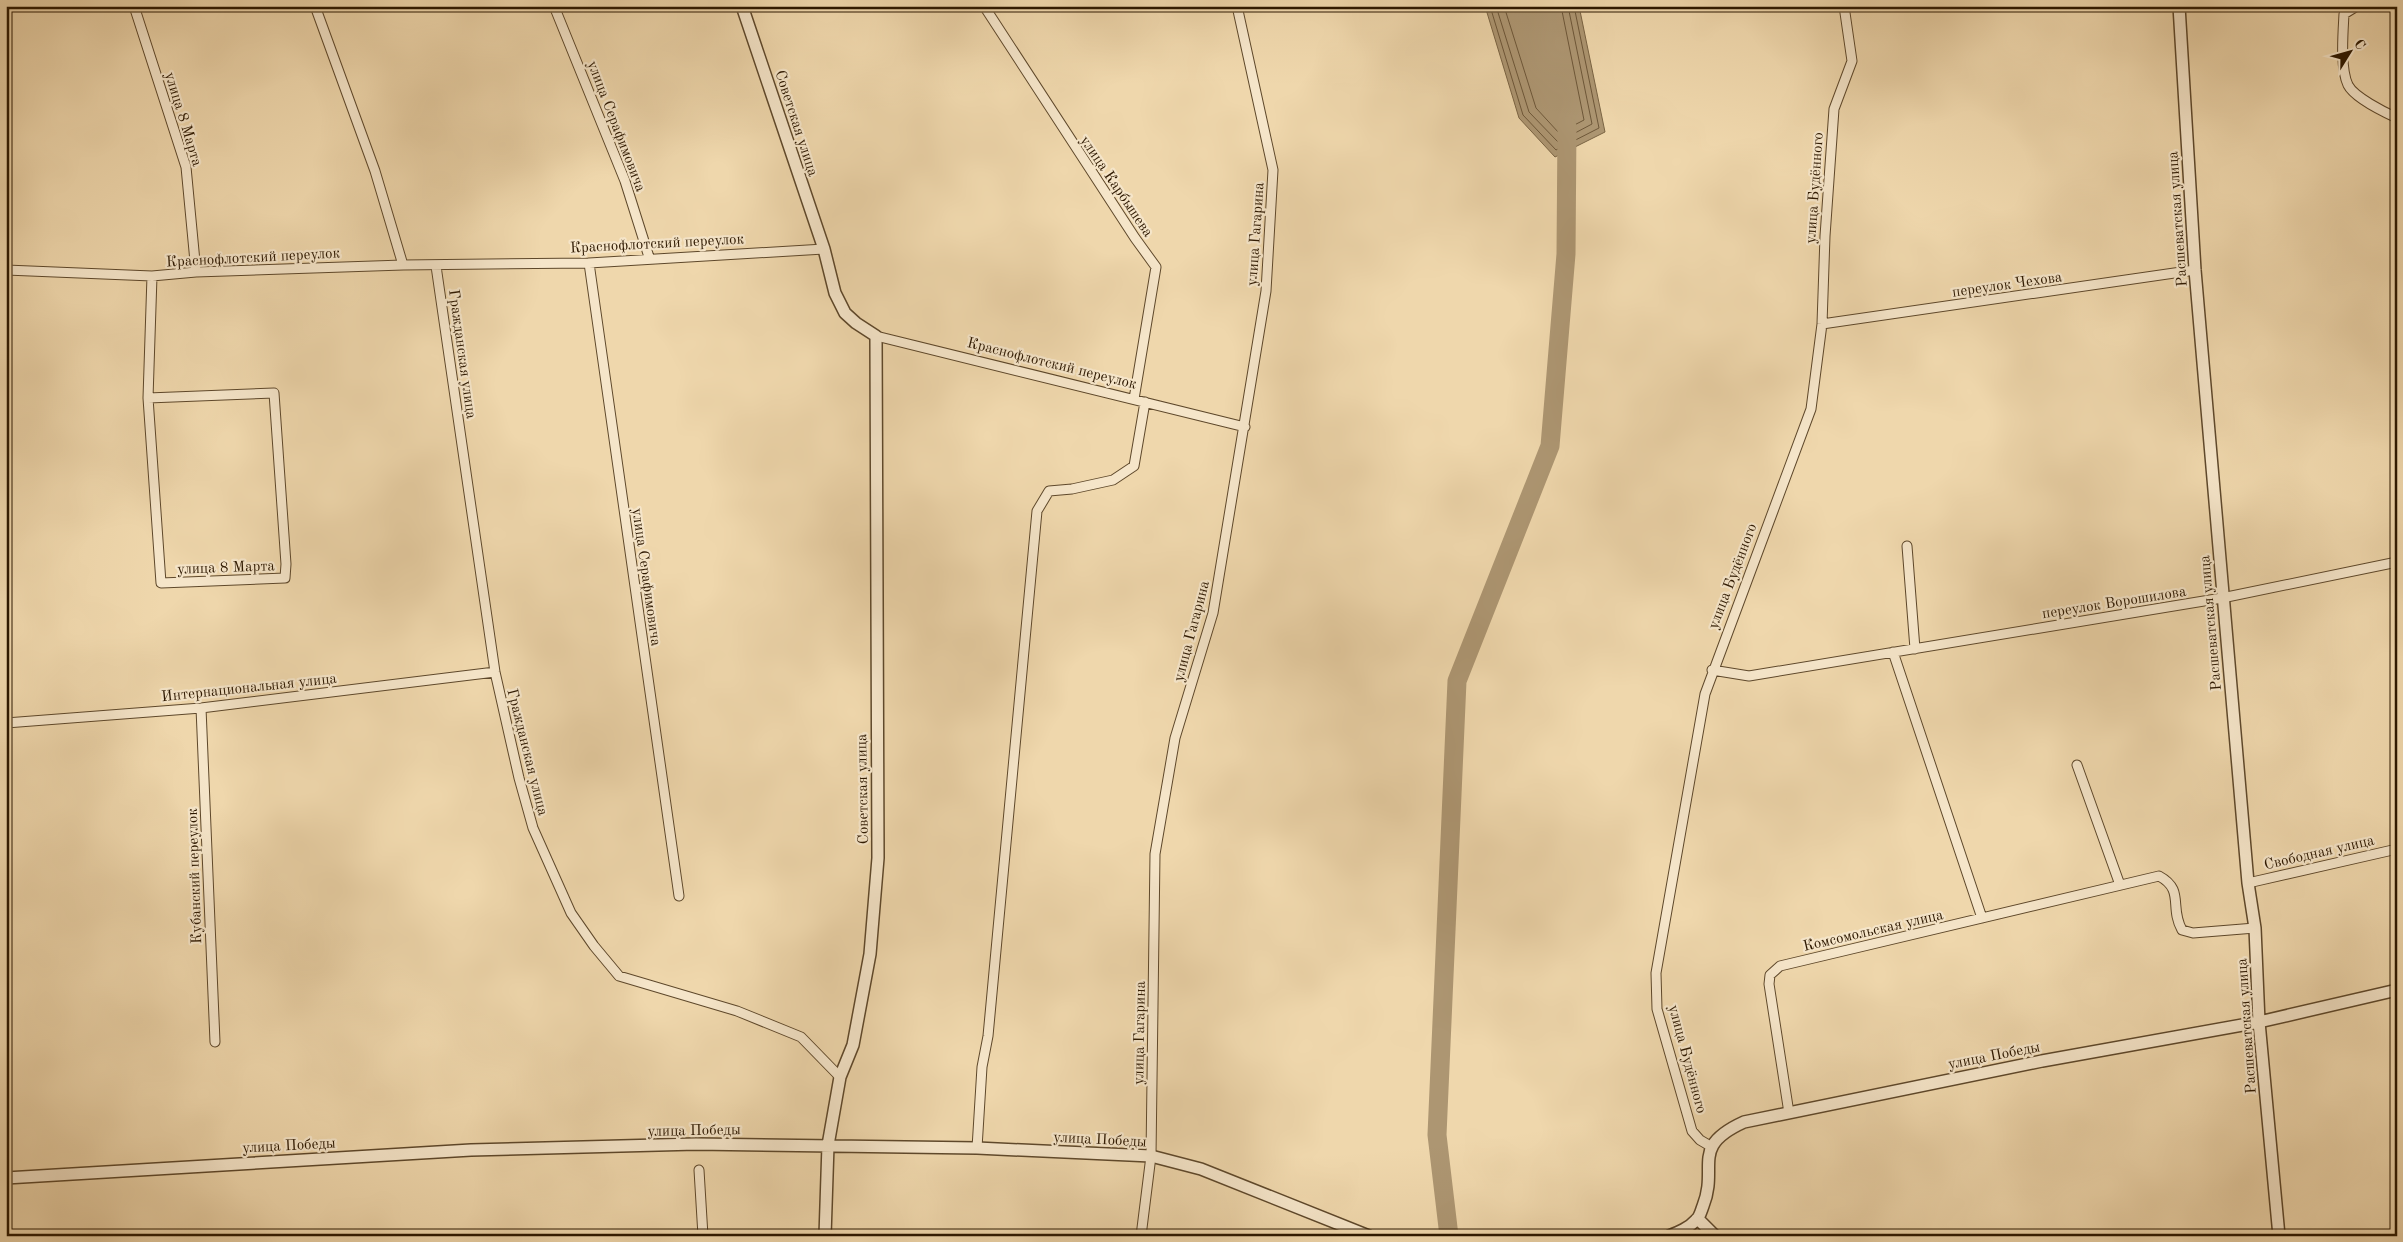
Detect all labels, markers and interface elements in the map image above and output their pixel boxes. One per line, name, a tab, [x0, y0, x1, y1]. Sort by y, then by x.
north arrow	[2326, 28, 2376, 78]
text: С	[2351, 37, 2368, 53]
street label: улица Серафимовича	[584, 59, 648, 195]
street label: Советская улица	[771, 69, 820, 179]
street label: улица 8 Марта	[161, 71, 204, 169]
street label: улица Будённого	[1804, 132, 1827, 244]
street label: улица Карбышева	[1076, 134, 1155, 241]
street label: Расшеватская улица	[2166, 150, 2191, 287]
street label: улица Гагарина	[1245, 181, 1268, 286]
street label: Краснофлотский переулок	[570, 232, 745, 257]
street label: Краснофлотский переулок	[166, 246, 341, 271]
street label: переулок Чехова	[1951, 270, 2064, 301]
street label: Гражданская улица	[445, 289, 478, 420]
street label: Краснофлотский переулок	[965, 336, 1138, 393]
street label: улица Серафимовича	[628, 507, 663, 648]
street label: улица Будённого	[1706, 522, 1760, 631]
street label: Расшеватская улица	[2198, 554, 2225, 691]
street label: улица 8 Марта	[177, 559, 276, 578]
street label: улица Гагарина	[1172, 579, 1213, 683]
street label: переулок Ворошилова	[2041, 585, 2188, 622]
street label: Интернациональная улица	[161, 672, 338, 705]
street label: Гражданская улица	[503, 687, 550, 818]
street label: Советская улица	[855, 733, 872, 844]
street label: Кубанский переулок	[186, 807, 205, 944]
street label: Свободная улица	[2263, 833, 2376, 873]
street label: Комсомольская улица	[1802, 908, 1945, 955]
street label: Расшеватская улица	[2235, 957, 2260, 1094]
street label: улица Гагарина	[1132, 980, 1149, 1085]
street label: улица Будённого	[1665, 1003, 1708, 1115]
street label: улица Победы	[1947, 1040, 2042, 1073]
street label: улица Победы	[647, 1123, 741, 1140]
street label: улица Победы	[1053, 1131, 1147, 1150]
street label: улица Победы	[242, 1137, 336, 1156]

